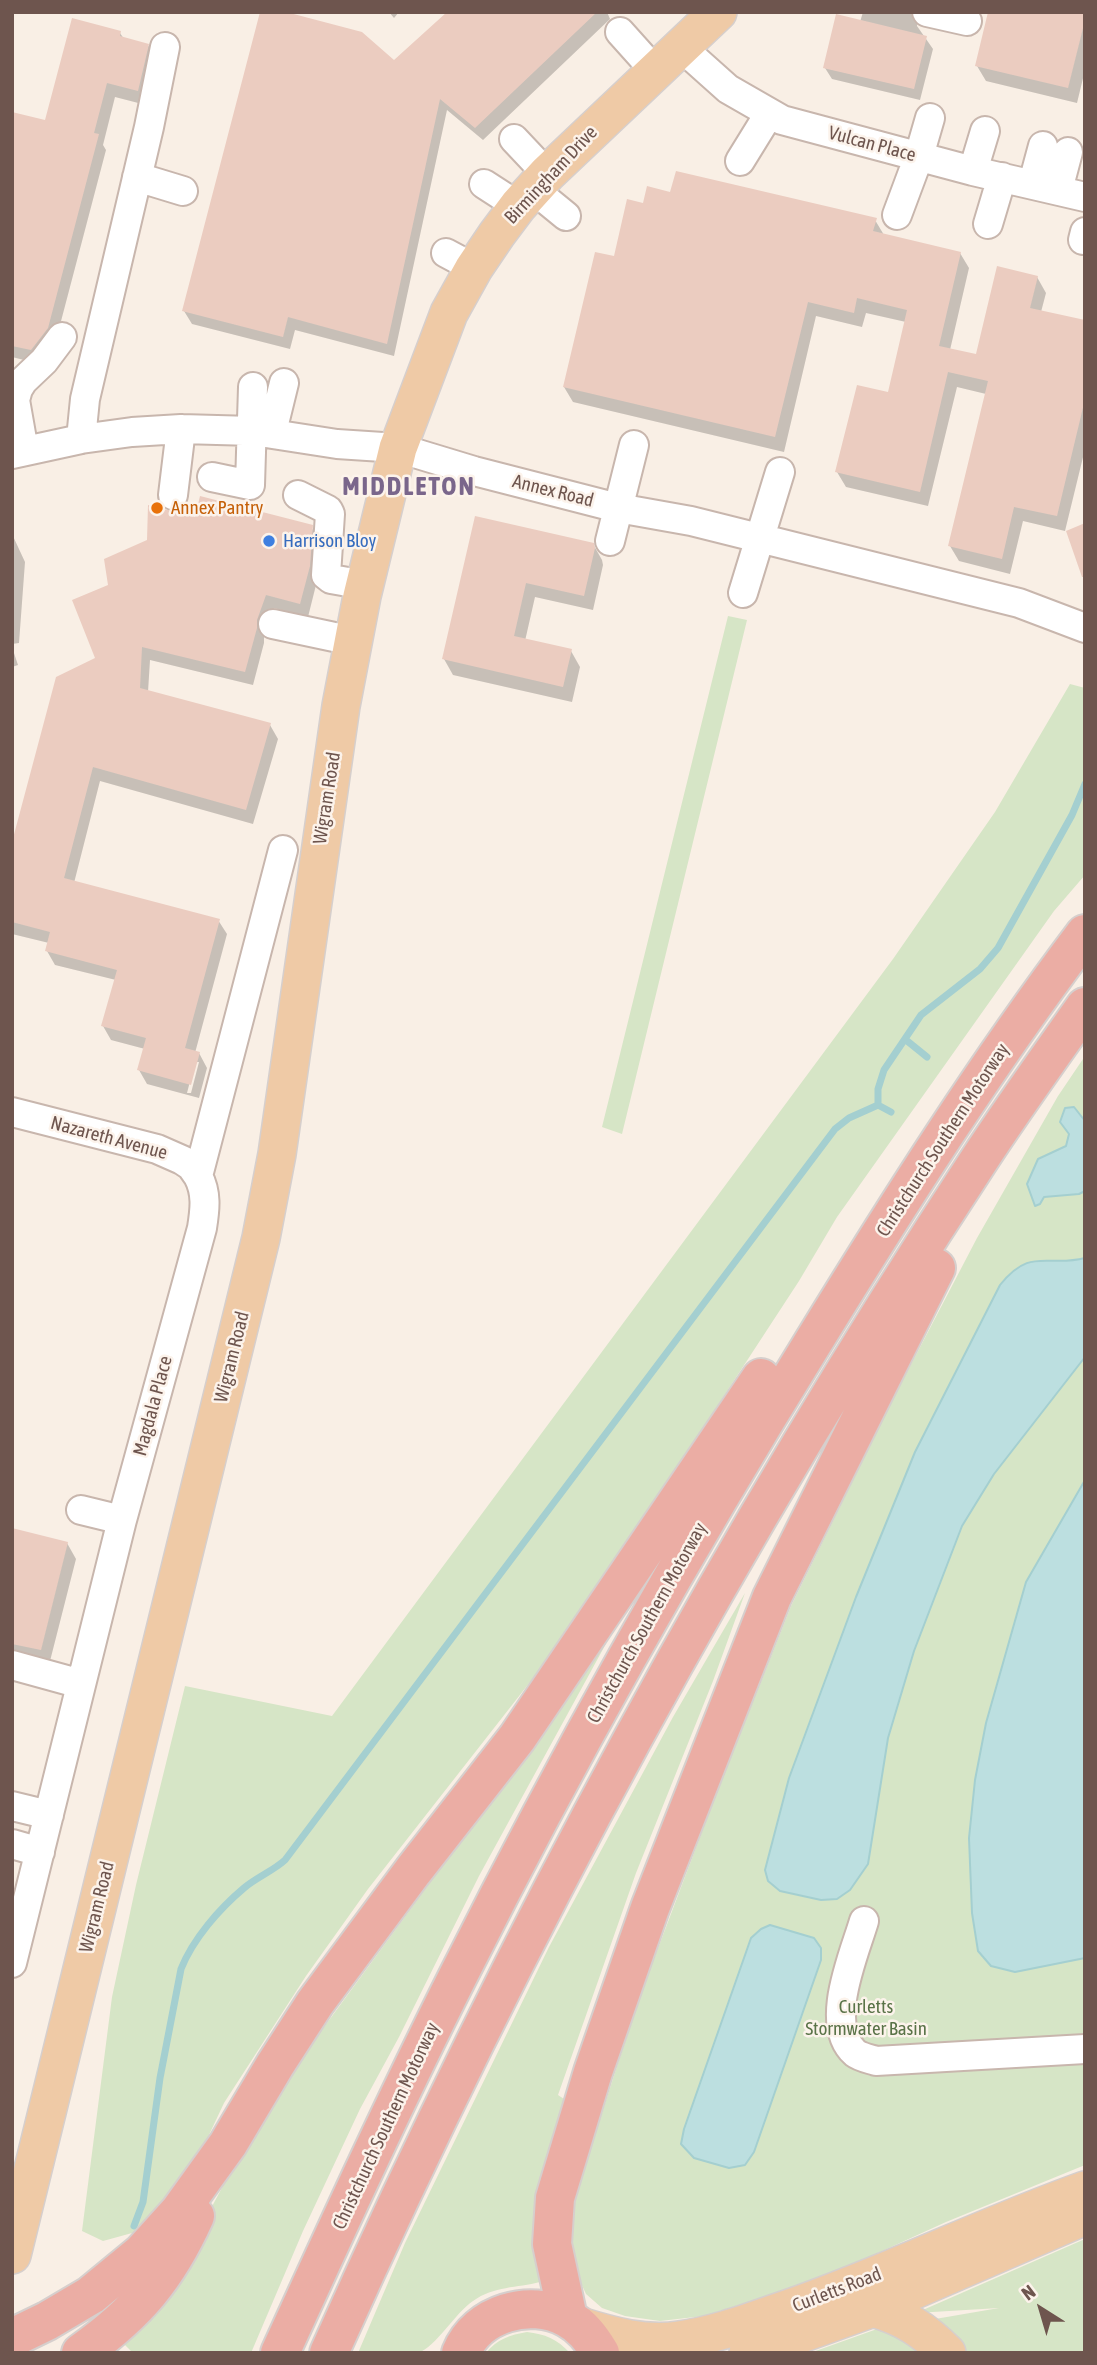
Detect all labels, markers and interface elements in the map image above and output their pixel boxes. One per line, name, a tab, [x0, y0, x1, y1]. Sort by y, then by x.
street label: Birmingham Drive	[500, 121, 602, 229]
street label: Vulcan Place	[826, 121, 918, 167]
street label: Annex Road	[510, 470, 596, 512]
district label: MIDDLETON	[343, 471, 475, 503]
place label: Annex Pantry	[171, 497, 263, 519]
marker: Annex Pantry	[149, 500, 165, 516]
place label: Harrison Bloy	[283, 530, 376, 552]
marker: Harrison Bloy	[261, 533, 277, 549]
street label: Wigram Road	[308, 750, 346, 846]
street label: Christchurch Southern Motorway	[872, 1039, 1014, 1241]
street label: Nazareth Avenue	[48, 1111, 170, 1165]
street label: Wigram Road	[210, 1309, 254, 1405]
street label: Magdala Place	[129, 1354, 177, 1458]
street label: Christchurch Southern Motorway	[582, 1519, 712, 1727]
street label: Wigram Road	[75, 1859, 119, 1955]
park label: Curletts Stormwater Basin	[805, 1996, 927, 2040]
street label: Christchurch Southern Motorway	[328, 2019, 444, 2233]
street label: Curletts Road	[789, 2263, 885, 2317]
north arrow	[1006, 2274, 1076, 2344]
text: N	[1017, 2280, 1039, 2304]

